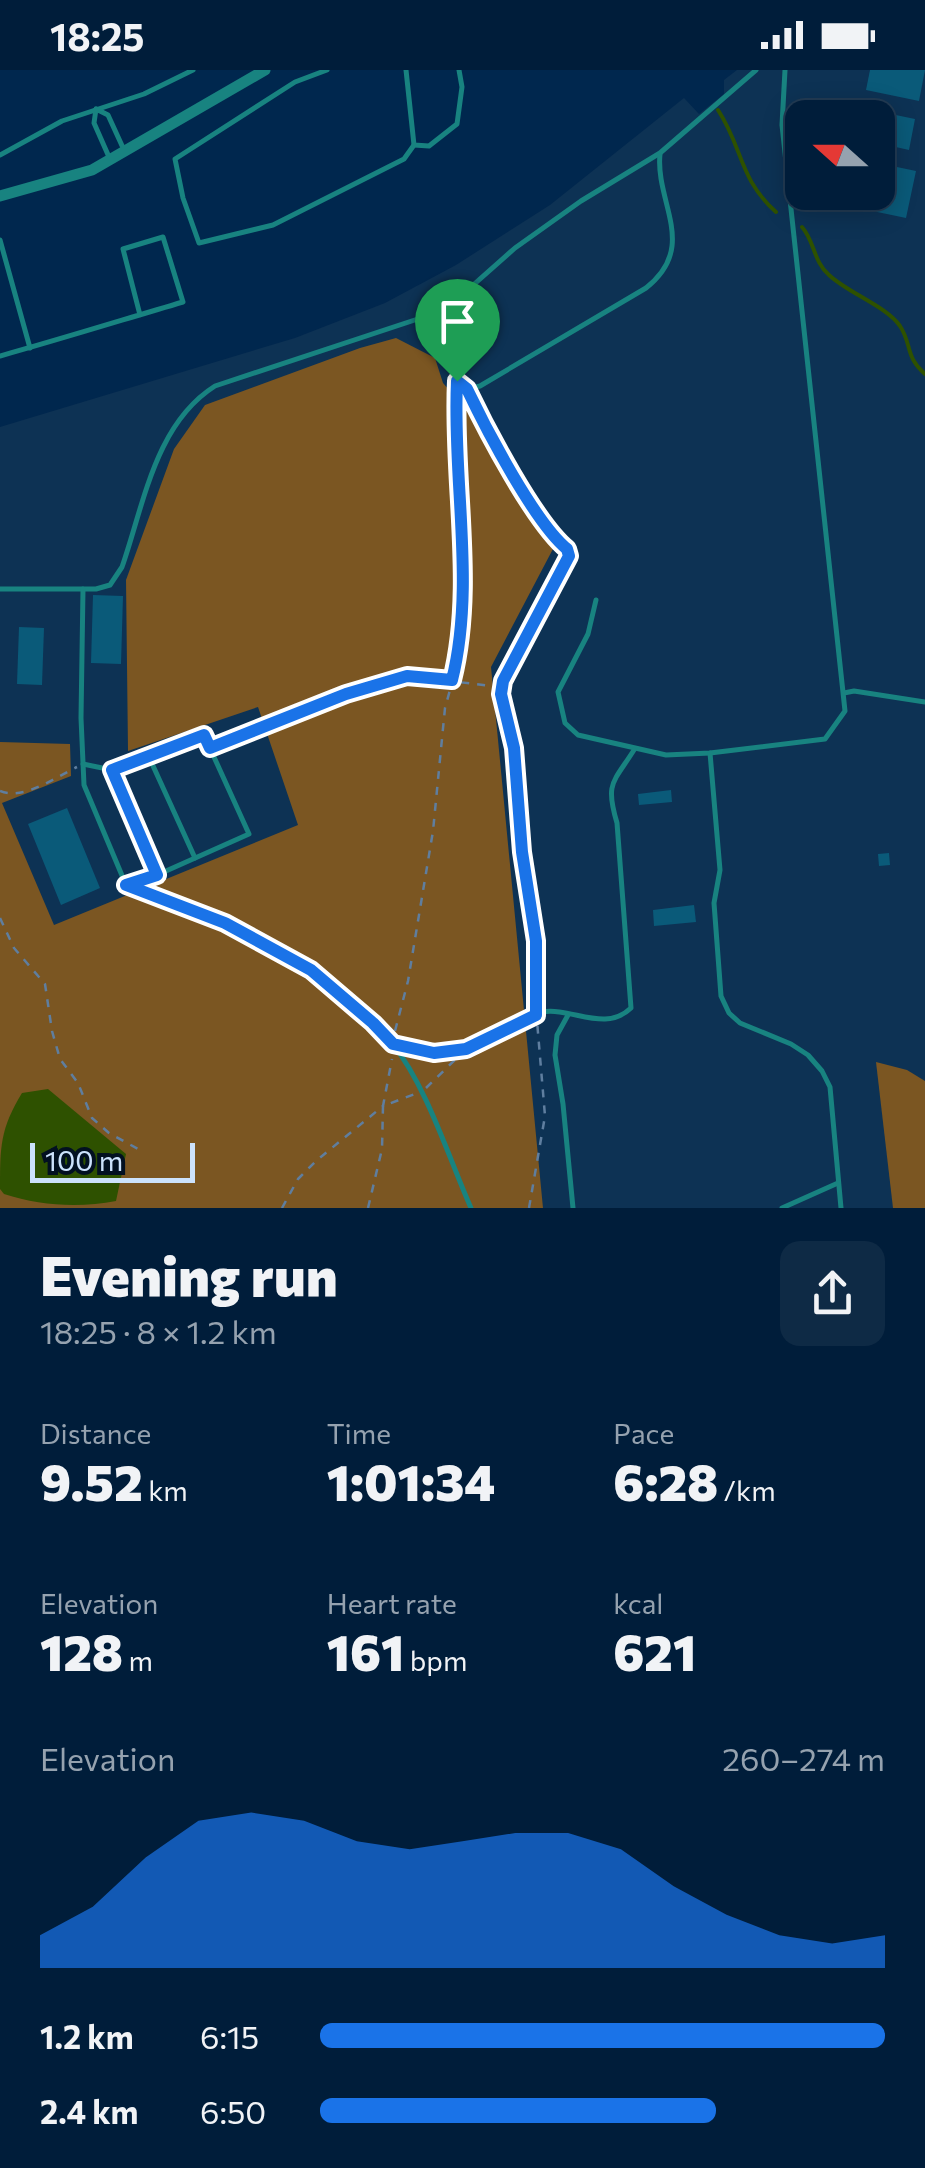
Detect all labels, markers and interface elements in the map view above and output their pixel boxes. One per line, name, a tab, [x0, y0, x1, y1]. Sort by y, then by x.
text: 18:25	[50, 12, 145, 59]
north arrow	[785, 100, 895, 210]
map controls	[785, 100, 895, 210]
pin	[415, 279, 500, 382]
icon: arrive	[430, 294, 485, 349]
scale bar	[30, 1138, 195, 1182]
text: 100 m	[45, 1143, 123, 1177]
text: Evening run	[40, 1240, 338, 1307]
button: share	[780, 1241, 885, 1346]
text: 18:25 · 8 × 1.2 km	[40, 1311, 277, 1351]
text: Distance	[40, 1416, 151, 1450]
text: Time	[327, 1416, 391, 1450]
text: Pace	[613, 1416, 674, 1450]
text: 9.52	[40, 1450, 143, 1511]
text: 1:01:34	[327, 1450, 495, 1511]
text: 6:28	[613, 1450, 718, 1511]
text: km	[143, 1473, 188, 1507]
text: /km	[718, 1473, 776, 1507]
text: Elevation	[40, 1586, 158, 1620]
text: Heart rate	[327, 1586, 457, 1620]
text: kcal	[613, 1586, 663, 1620]
text: 128	[40, 1620, 123, 1681]
text: 161	[327, 1620, 404, 1681]
text: 621	[613, 1620, 696, 1681]
text: m	[123, 1643, 153, 1677]
text: bpm	[404, 1643, 467, 1677]
text: Elevation	[40, 1738, 175, 1778]
text: 260–274 m	[722, 1738, 885, 1778]
text: 1.2 km	[40, 2016, 134, 2056]
text: 6:15	[200, 2016, 259, 2056]
text: 2.4 km	[40, 2091, 138, 2131]
text: 6:50	[200, 2091, 266, 2131]

